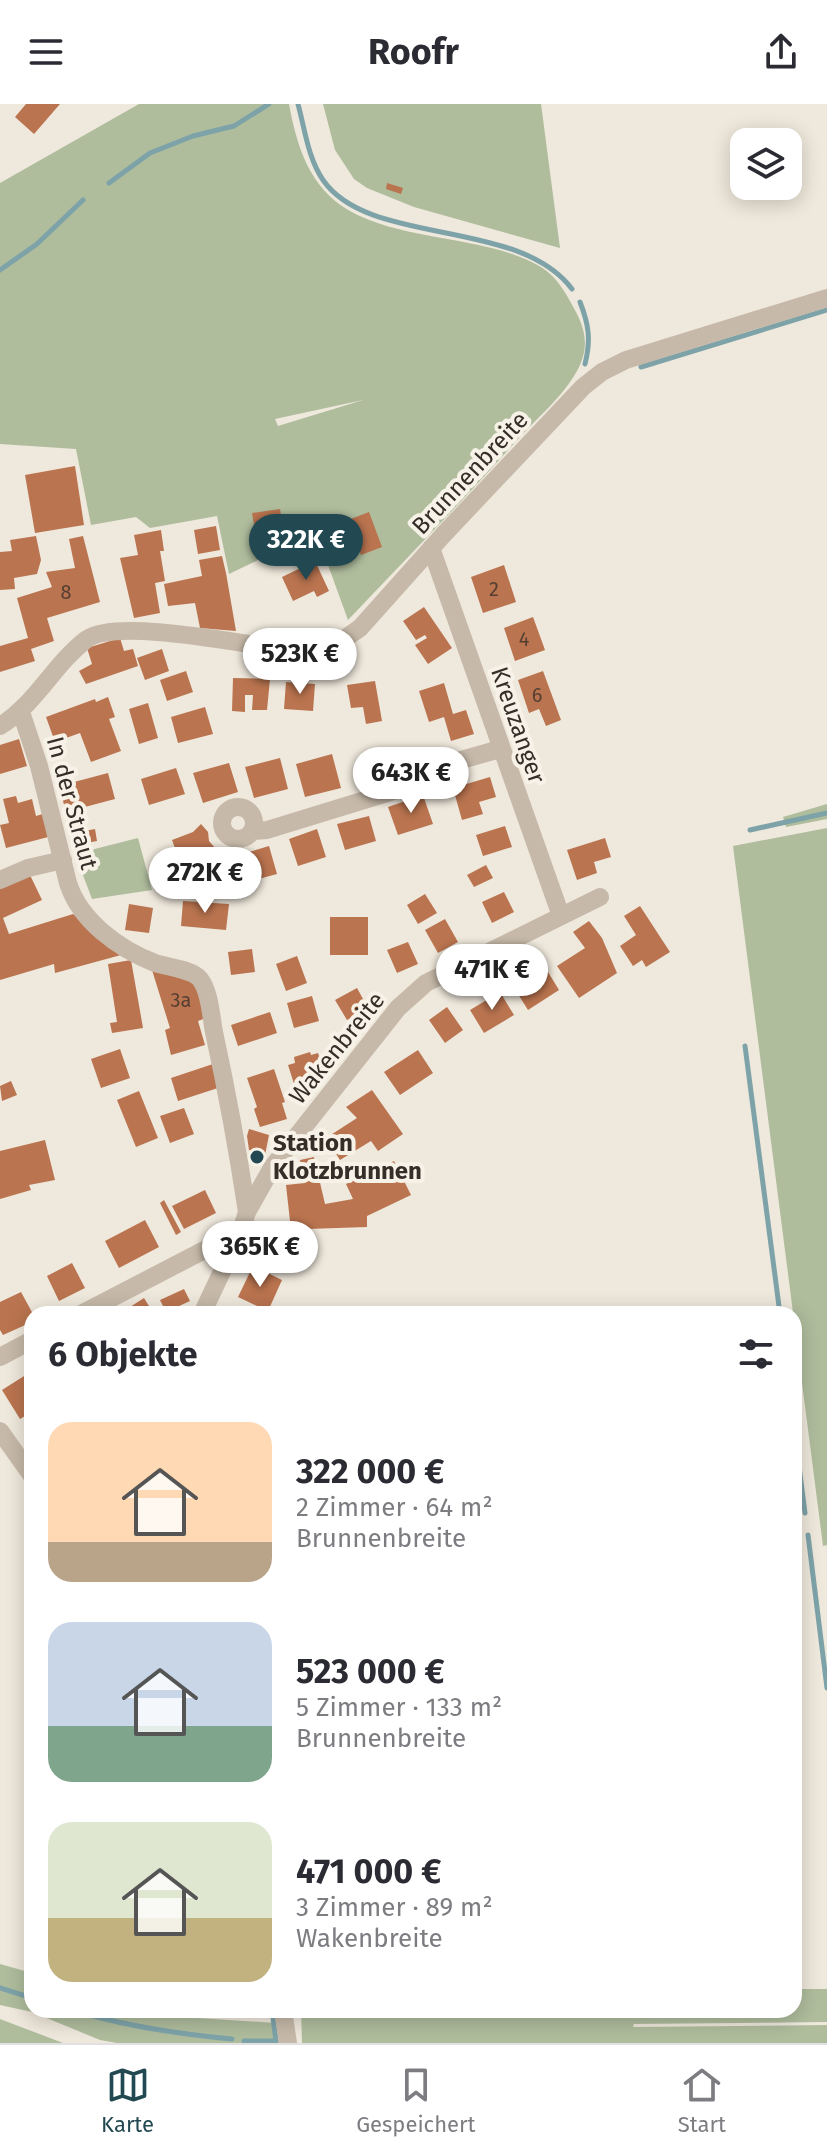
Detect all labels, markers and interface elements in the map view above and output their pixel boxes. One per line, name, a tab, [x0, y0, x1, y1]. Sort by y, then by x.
icon: menu	[24, 30, 68, 74]
text: Roofr	[368, 30, 459, 74]
icon: share	[759, 30, 803, 74]
map controls	[730, 128, 802, 200]
button: layers	[730, 128, 802, 200]
street label: Brunnenbreite	[406, 406, 534, 540]
pin: 322K €	[241, 514, 371, 582]
text: 322K €	[267, 524, 345, 555]
house number: 2	[489, 577, 499, 601]
house number: 8	[60, 580, 72, 604]
house number: 4	[519, 627, 530, 651]
pin: 523K €	[235, 628, 365, 696]
text: 523K €	[261, 638, 339, 669]
street label: Kreuzanger	[485, 663, 551, 788]
house number: 6	[532, 683, 542, 707]
street label: In der Straut	[41, 733, 103, 873]
pin: 643K €	[346, 747, 476, 815]
text: 643K €	[371, 757, 451, 788]
pin: 272K €	[140, 847, 270, 915]
text: 272K €	[167, 857, 243, 888]
pin: 471K €	[427, 944, 557, 1012]
text: 471K €	[454, 954, 530, 985]
street label: Wakenbreite	[284, 987, 390, 1109]
house number: 3a	[171, 988, 191, 1012]
place label: Station Klotzbrunnen	[273, 1129, 422, 1185]
marker: Station Klotzbrunnen	[248, 1148, 266, 1166]
pin: 365K €	[195, 1221, 325, 1289]
text: 365K €	[220, 1231, 300, 1262]
icon: filters	[734, 1332, 778, 1376]
text: 6 Objekte	[48, 1334, 197, 1375]
text: 322 000 €	[296, 1451, 444, 1492]
icon: home	[112, 1454, 208, 1550]
text: 2 Zimmer · 64 m²	[296, 1492, 493, 1523]
text: Brunnenbreite	[296, 1523, 466, 1554]
text: 523 000 €	[296, 1651, 445, 1692]
icon: home	[112, 1654, 208, 1750]
text: 5 Zimmer · 133 m²	[296, 1692, 502, 1723]
text: Brunnenbreite	[296, 1723, 466, 1754]
text: 471 000 €	[296, 1851, 441, 1892]
icon: home	[112, 1854, 208, 1950]
text: 3 Zimmer · 89 m²	[296, 1892, 493, 1923]
text: Wakenbreite	[296, 1923, 443, 1954]
tab: Karte	[101, 2063, 154, 2138]
tab: Gespeichert	[356, 2063, 475, 2138]
tab: Start	[678, 2063, 726, 2138]

